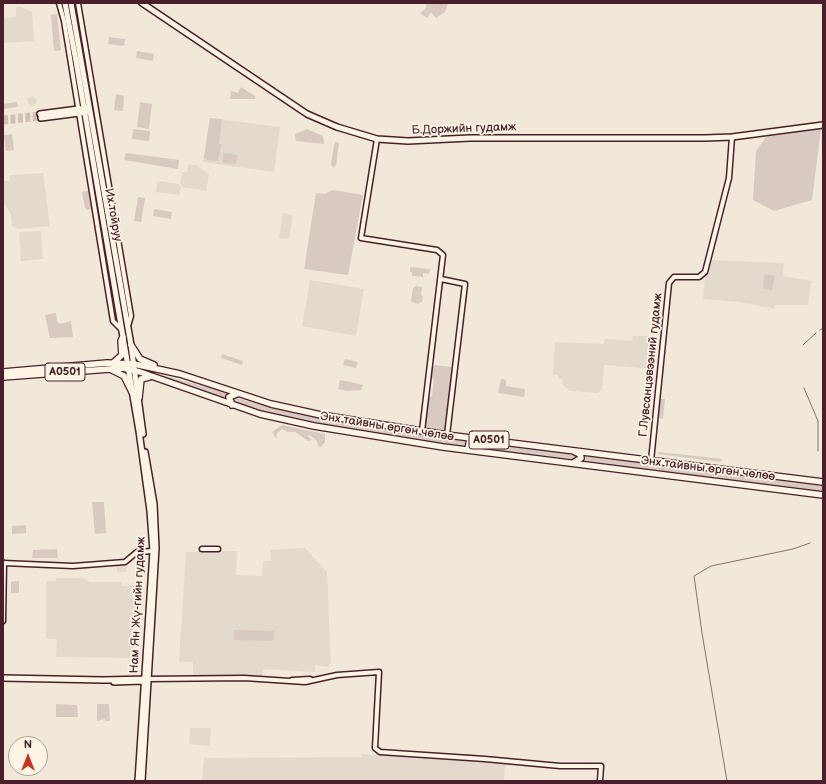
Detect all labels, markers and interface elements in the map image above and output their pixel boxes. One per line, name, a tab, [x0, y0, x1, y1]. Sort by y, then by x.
street label: Б.Доржийн гудамж	[411, 120, 517, 138]
street label: Их тойруу	[101, 187, 125, 243]
street label: Г.Лувсанцэвээний гудамж	[636, 292, 666, 438]
road number: A0501	[45, 363, 85, 381]
street label: Энх тайвны өргөн чөлөө	[319, 409, 455, 445]
road number: A0501	[469, 431, 509, 449]
street label: Энх тайвны өргөн чөлөө	[640, 454, 776, 484]
street label: Нам Ян Жү-гийн гудамж	[127, 536, 149, 674]
north arrow	[8, 736, 48, 776]
text: N	[24, 738, 32, 751]

